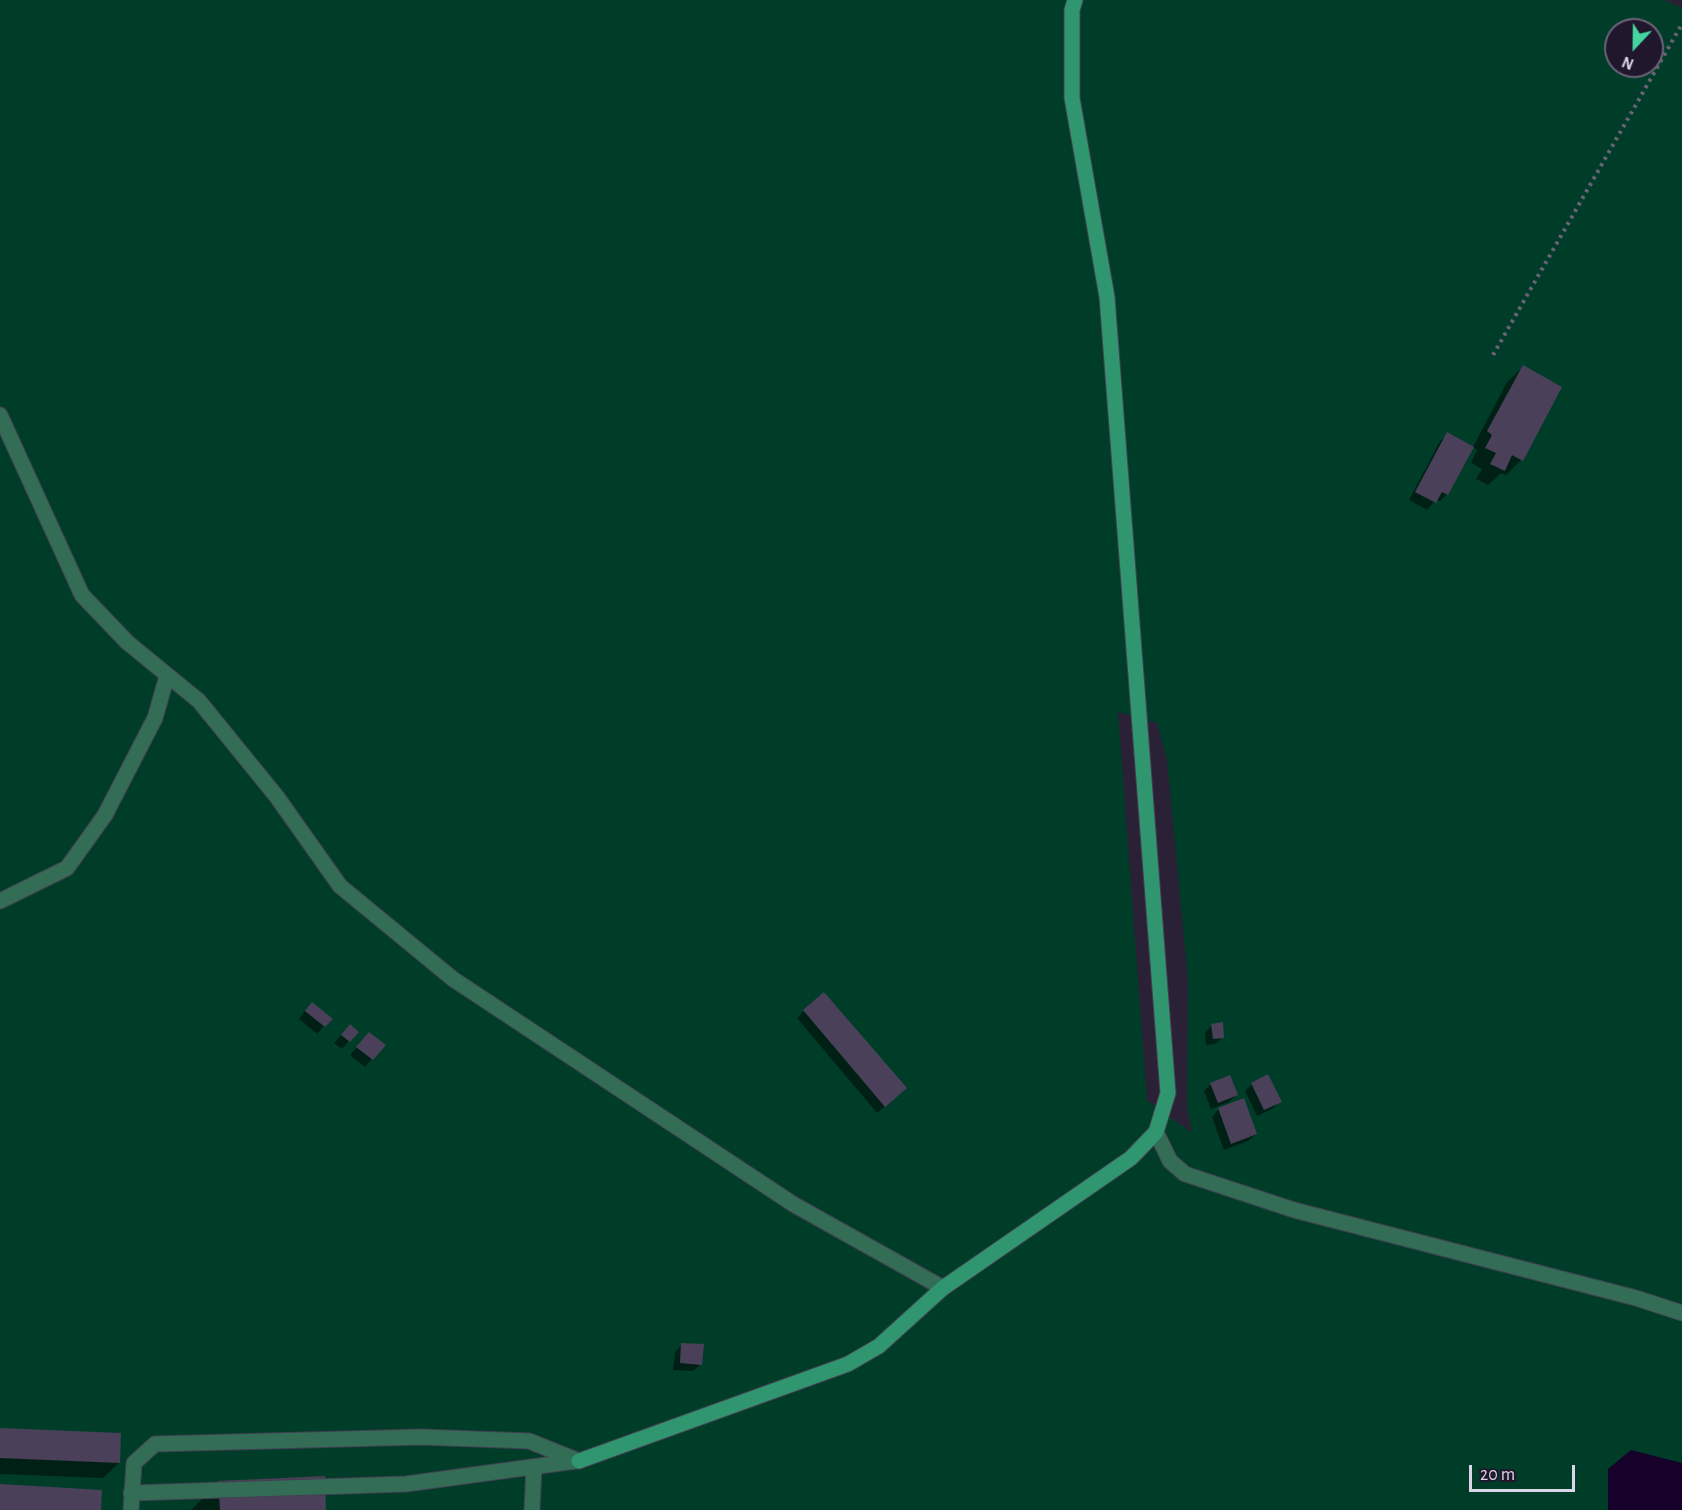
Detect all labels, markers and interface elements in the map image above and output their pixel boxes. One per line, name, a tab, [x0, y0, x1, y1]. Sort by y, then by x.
north arrow	[1604, 18, 1664, 78]
text: N	[1620, 53, 1636, 72]
scale bar	[1472, 1453, 1578, 1491]
text: 20 m	[1480, 1466, 1515, 1484]

